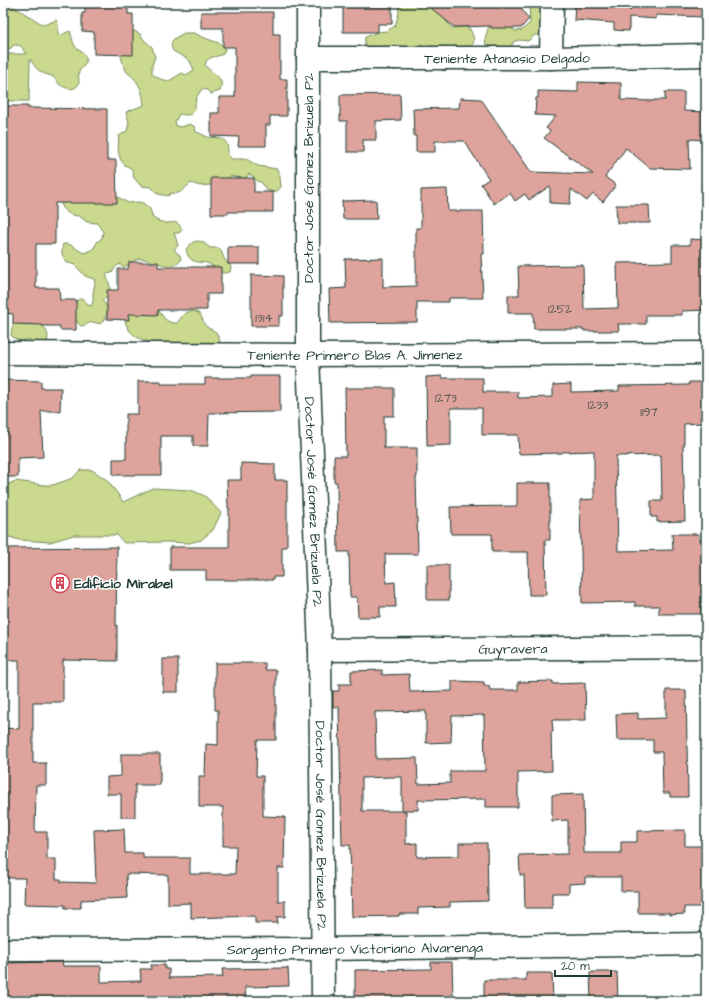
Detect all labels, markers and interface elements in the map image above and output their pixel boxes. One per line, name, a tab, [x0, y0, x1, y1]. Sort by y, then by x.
street label: Teniente Atanasio Delgado	[424, 48, 590, 69]
street label: Doctor José Gomez Brizuela P2	[299, 73, 319, 283]
house number: 1252	[548, 301, 572, 318]
house number: 1314	[255, 310, 273, 327]
street label: Teniente Primero Blas A. Jimenez	[247, 345, 463, 366]
house number: 1273	[435, 390, 457, 407]
street label: Doctor José Gomez Brizuela P2	[299, 397, 327, 607]
house number: 1233	[588, 397, 608, 414]
house number: 1197	[640, 404, 658, 421]
building icon: Edificio Mirabel	[49, 572, 71, 594]
place label: Edificio Mirabel	[74, 574, 173, 594]
street label: Guyravera	[478, 639, 548, 660]
street label: Doctor José Gomez Brizuela P2	[310, 721, 331, 931]
street label: Sargento Primero Victoriano Alvarenga	[227, 938, 483, 960]
scale bar	[555, 952, 611, 978]
text: 20 m	[561, 958, 590, 975]

